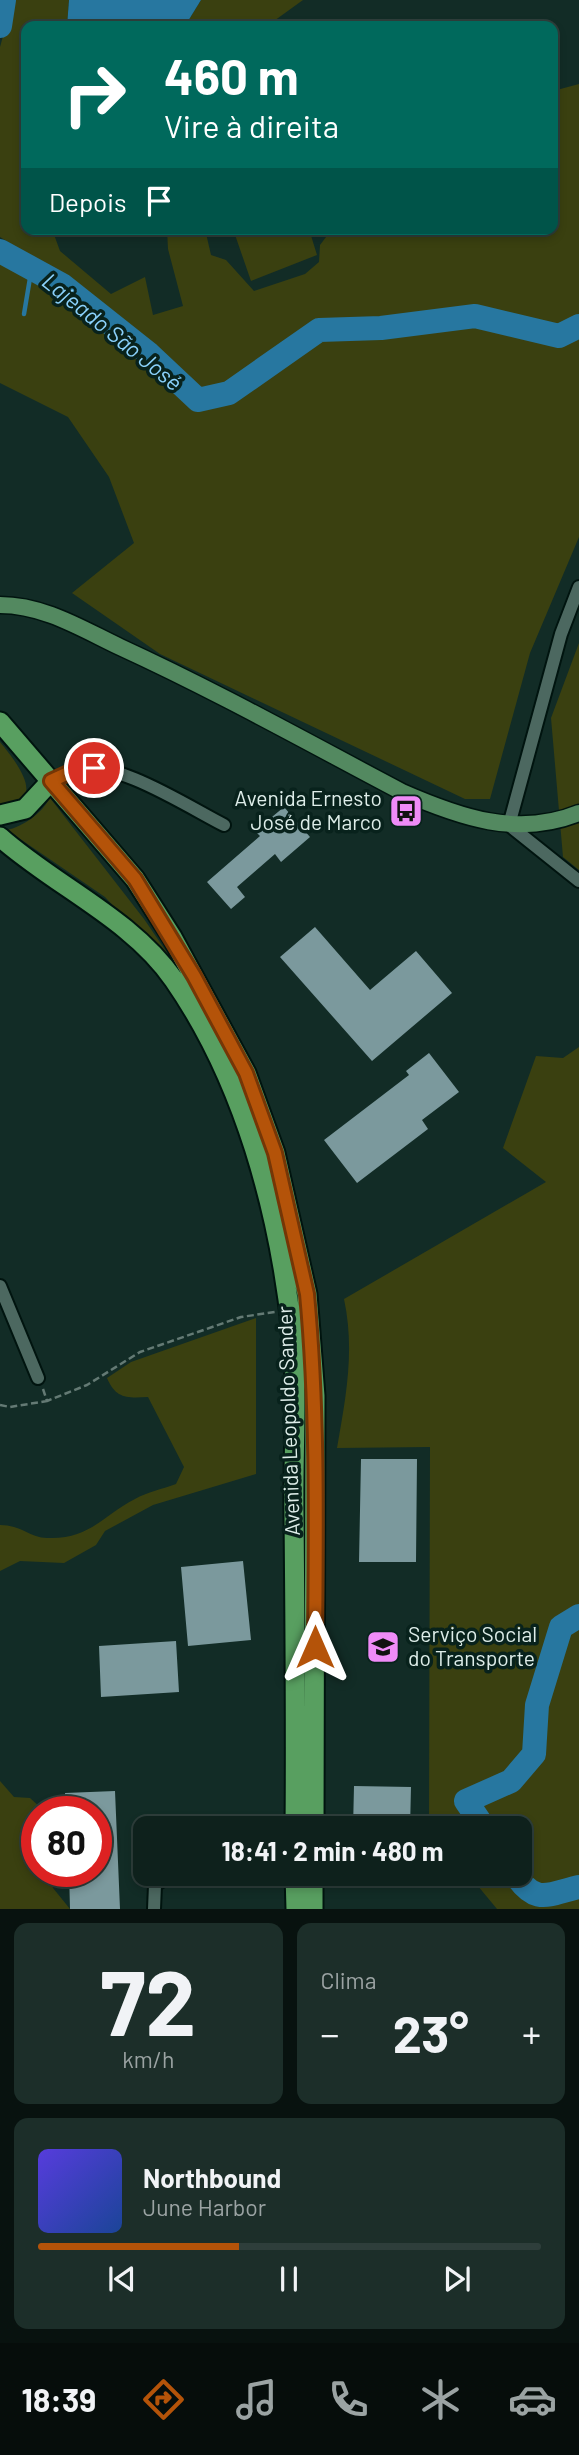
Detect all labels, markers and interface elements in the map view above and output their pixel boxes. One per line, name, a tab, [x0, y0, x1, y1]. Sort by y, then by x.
text: 460 m	[164, 46, 299, 105]
icon: right	[49, 49, 140, 140]
text: Vire à direita	[164, 106, 339, 144]
icon: arrive	[140, 182, 178, 220]
text: Depois	[49, 186, 126, 217]
water label: Lajeado São José	[37, 266, 188, 396]
pin	[64, 738, 124, 798]
icon: arrive	[75, 749, 113, 787]
place label: Avenida Ernesto José de Marco	[235, 785, 382, 834]
bus stop icon: Avenida Ernesto José de Marco	[387, 792, 425, 830]
street label: Avenida Leopoldo Sander	[271, 1305, 304, 1536]
position arrow	[278, 1610, 352, 1684]
place label: Serviço Social do Transporte	[408, 1621, 537, 1670]
school or university icon: Serviço Social do Transporte	[364, 1628, 402, 1666]
speed limit sign: 80	[21, 1796, 112, 1887]
text: 18:41 · 2 min · 480 m	[221, 1835, 444, 1866]
text: 72	[100, 1945, 196, 2054]
text: Clima	[321, 1966, 376, 1994]
text: 23°	[393, 2001, 469, 2063]
text: −	[321, 2010, 340, 2056]
text: +	[522, 2010, 541, 2056]
text: km/h	[122, 2045, 174, 2073]
text: Northbound	[143, 2162, 281, 2193]
text: June Harbor	[143, 2193, 266, 2221]
icon: previous	[103, 2260, 141, 2298]
icon: pause	[270, 2260, 308, 2298]
icon: next	[438, 2260, 476, 2298]
icon: directions	[139, 2375, 188, 2424]
icon: music	[232, 2375, 281, 2424]
icon: phone	[324, 2375, 373, 2424]
icon: climate	[416, 2375, 465, 2424]
icon: car	[508, 2375, 557, 2424]
text: 18:39	[22, 2380, 96, 2418]

